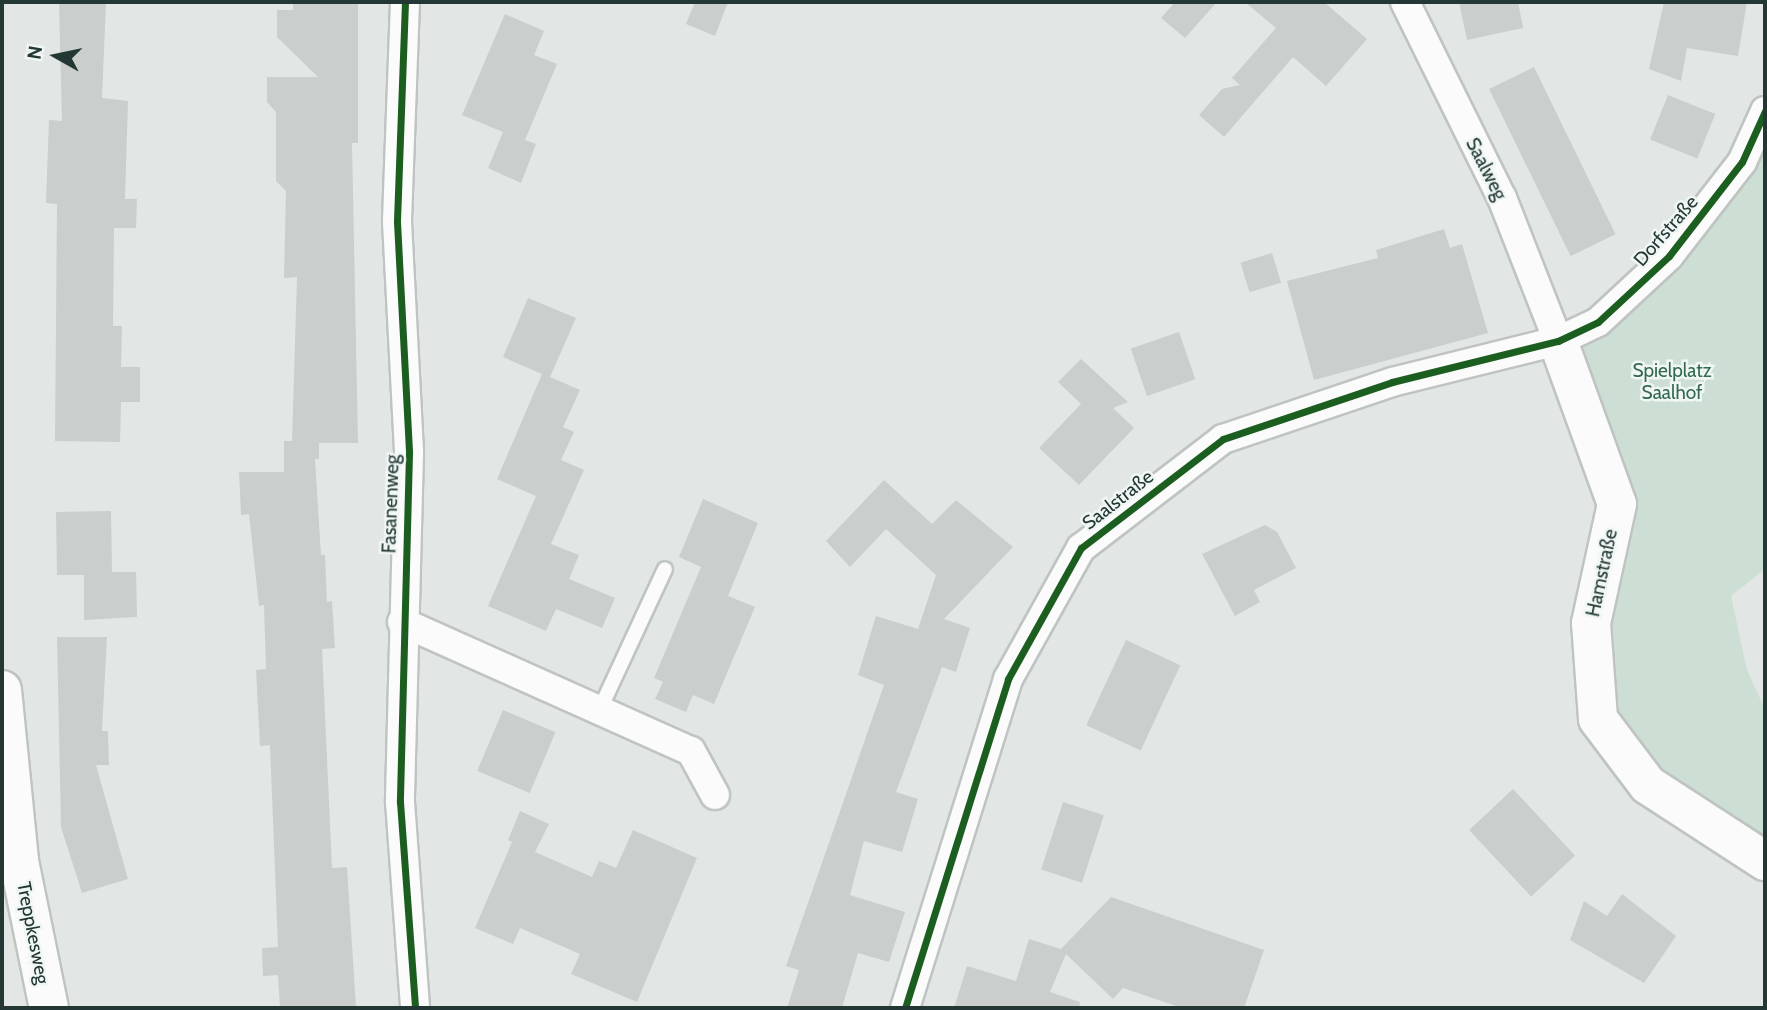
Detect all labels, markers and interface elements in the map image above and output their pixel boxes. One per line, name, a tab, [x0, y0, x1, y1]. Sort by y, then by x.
north arrow	[21, 21, 91, 91]
text: N	[22, 44, 47, 61]
street label: Saalweg	[1461, 134, 1511, 204]
street label: Dorfstraße	[1629, 191, 1703, 271]
park label: Spielplatz Saalhof	[1632, 360, 1712, 404]
street label: Fasanenweg	[378, 454, 404, 554]
street label: Saalstraße	[1078, 465, 1158, 535]
street label: Hamstraße	[1582, 527, 1622, 619]
street label: Treppkesweg	[12, 880, 54, 986]

